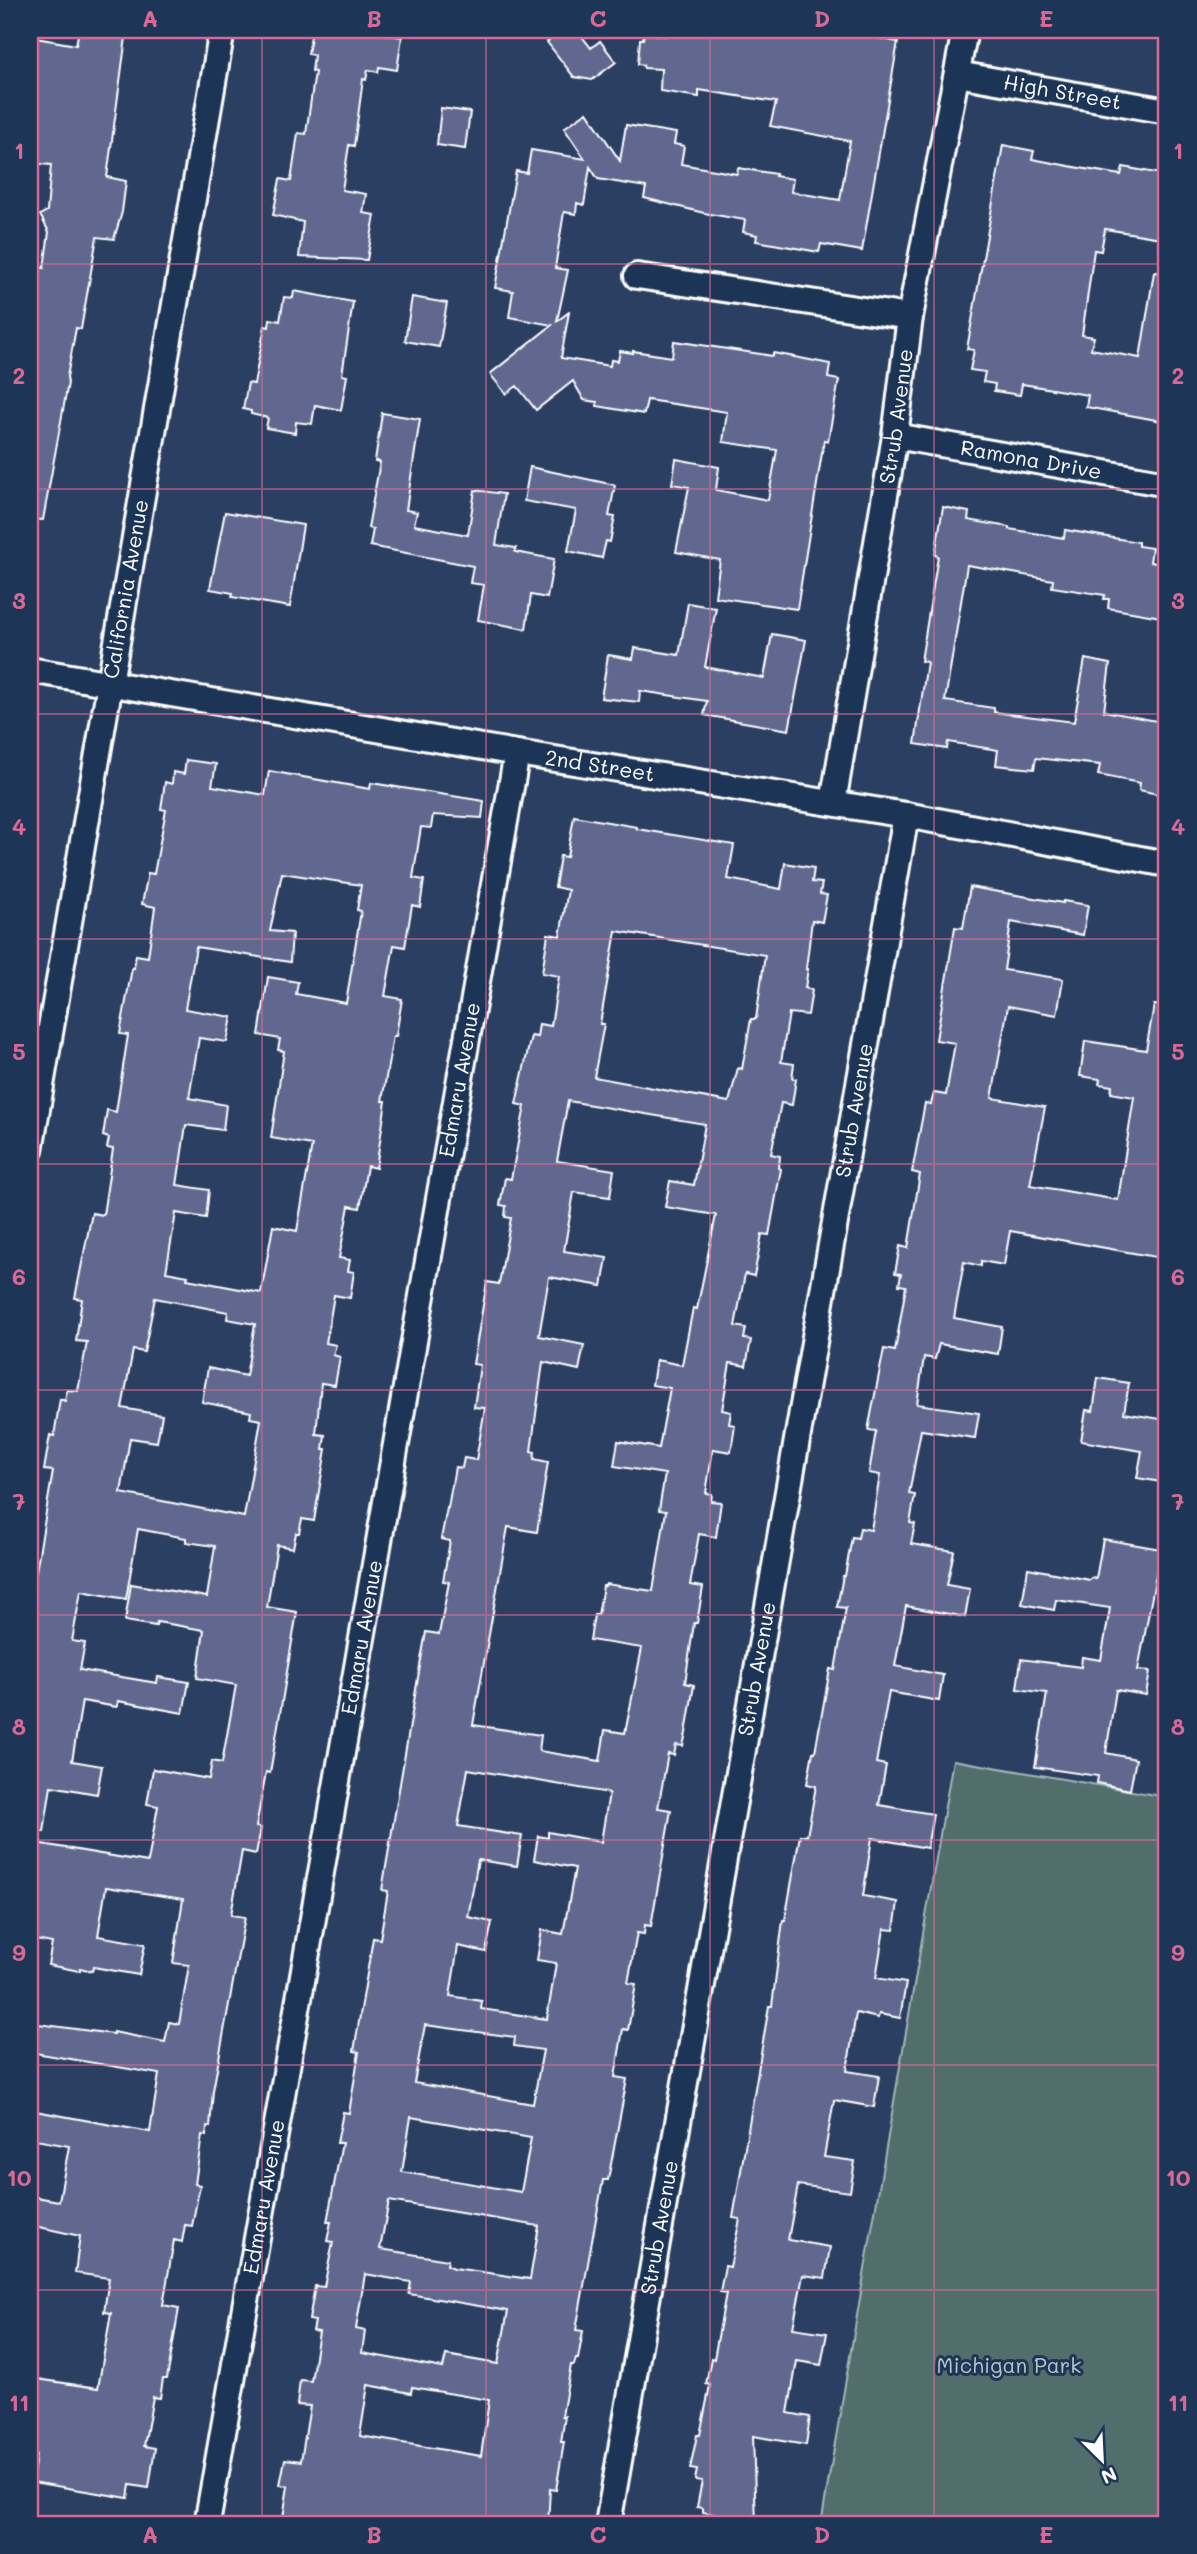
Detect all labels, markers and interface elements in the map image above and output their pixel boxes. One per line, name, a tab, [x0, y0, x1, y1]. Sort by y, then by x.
text: A	[142, 3, 158, 33]
text: B	[366, 3, 382, 33]
text: C	[589, 3, 607, 33]
text: D	[814, 3, 830, 33]
text: E	[1039, 3, 1053, 33]
street label: High Street	[1002, 67, 1124, 115]
text: 1	[14, 135, 24, 165]
text: 1	[1173, 135, 1183, 165]
street label: Strub Avenue	[872, 347, 918, 485]
text: 2	[13, 360, 25, 390]
text: 2	[1172, 360, 1184, 390]
street label: Ramona Drive	[959, 433, 1104, 484]
street label: California Avenue	[96, 497, 153, 681]
text: 3	[12, 585, 26, 615]
text: 3	[1171, 585, 1185, 615]
street label: 2nd Street	[544, 743, 657, 787]
text: 4	[12, 811, 26, 841]
text: 4	[1171, 811, 1185, 841]
street label: Edmaru Avenue	[431, 1000, 485, 1159]
text: 5	[12, 1036, 26, 1066]
text: 5	[1171, 1036, 1185, 1066]
street label: Strub Avenue	[828, 1041, 878, 1179]
text: 6	[12, 1261, 26, 1291]
text: 6	[1171, 1261, 1185, 1291]
text: 7	[13, 1486, 26, 1516]
text: 7	[1172, 1486, 1185, 1516]
street label: Edmaru Avenue	[334, 1558, 388, 1717]
street label: Strub Avenue	[731, 1599, 781, 1738]
text: 8	[12, 1711, 26, 1741]
text: 8	[1171, 1711, 1185, 1741]
text: 9	[12, 1937, 26, 1967]
text: 9	[1171, 1937, 1185, 1967]
street label: Edmaru Avenue	[236, 2117, 290, 2276]
street label: Strub Avenue	[633, 2158, 683, 2296]
text: 10	[7, 2162, 32, 2192]
text: 10	[1166, 2162, 1191, 2192]
park label: Michigan Park	[936, 2351, 1082, 2378]
text: 11	[9, 2387, 29, 2417]
text: 11	[1168, 2387, 1188, 2417]
north arrow	[1068, 2424, 1138, 2494]
text: N	[1097, 2462, 1121, 2490]
text: A	[142, 2519, 158, 2549]
text: B	[366, 2519, 382, 2549]
text: C	[589, 2519, 607, 2549]
text: D	[814, 2519, 830, 2549]
text: E	[1039, 2519, 1053, 2549]

